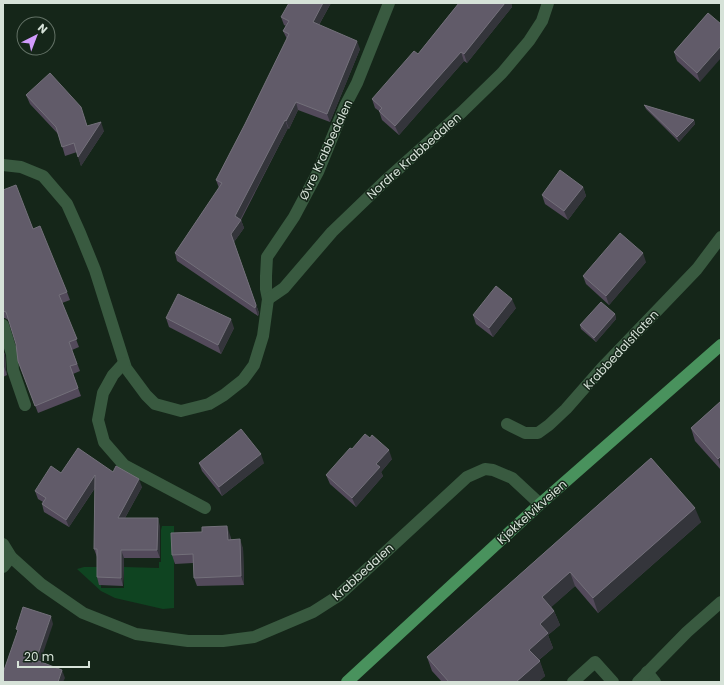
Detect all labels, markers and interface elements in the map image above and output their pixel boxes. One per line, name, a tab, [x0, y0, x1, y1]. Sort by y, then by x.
north arrow	[16, 16, 56, 56]
text: N	[34, 20, 51, 37]
street label: Øvre Krabbedalen	[295, 97, 356, 203]
street label: Nordre Krabbedalen	[363, 109, 465, 203]
street label: Krabbedalsflaten	[579, 306, 662, 393]
street label: Kjøkkelvikveien	[493, 476, 570, 548]
street label: Krabbedalen	[328, 539, 397, 604]
scale bar	[18, 643, 89, 669]
text: 20 m	[24, 648, 54, 665]

